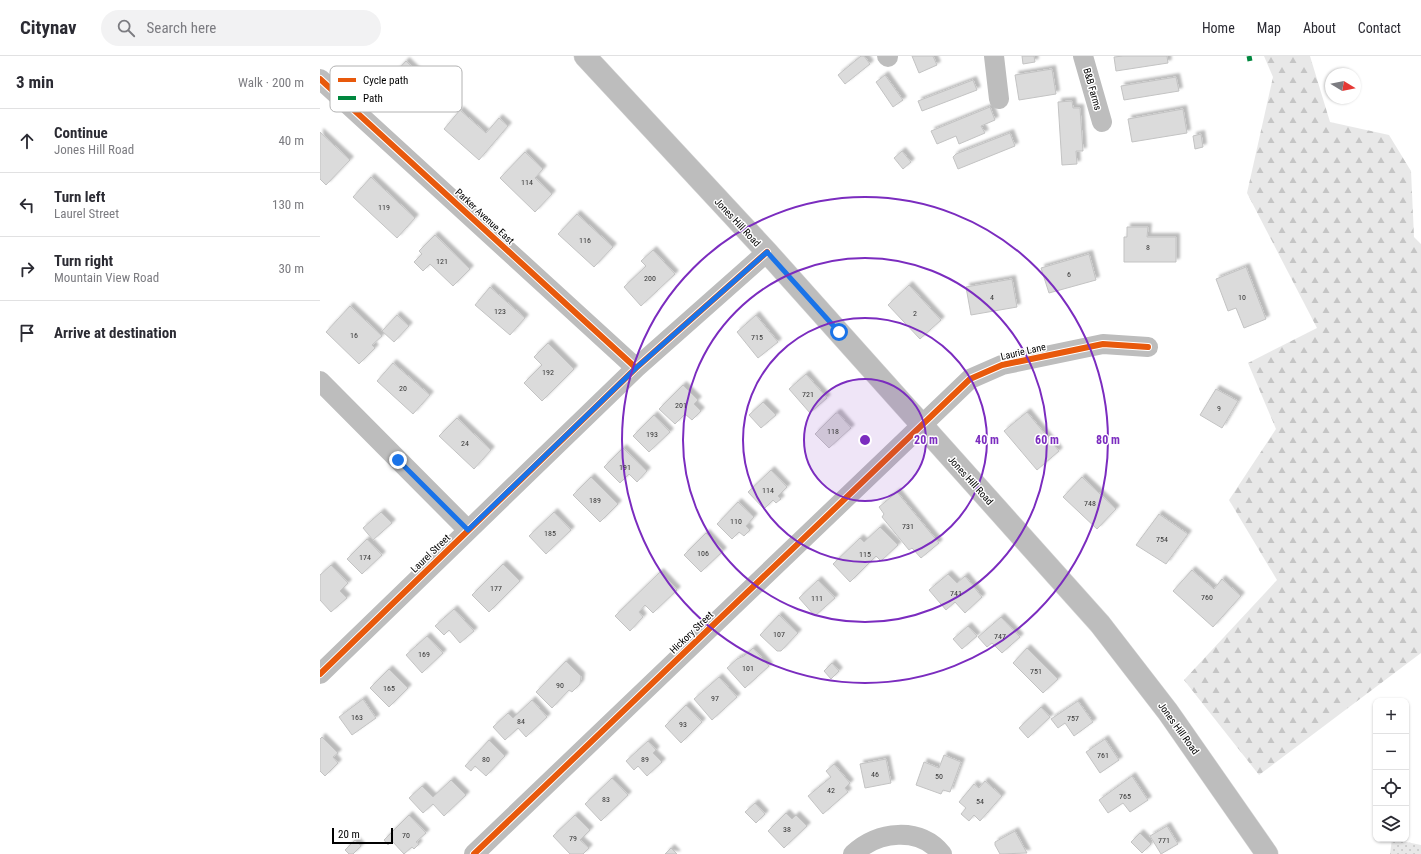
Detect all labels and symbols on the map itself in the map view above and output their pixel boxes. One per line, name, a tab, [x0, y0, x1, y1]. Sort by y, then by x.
legend	[330, 66, 462, 112]
street label: B&B Farms	[1081, 67, 1104, 112]
north arrow	[1325, 68, 1361, 104]
text: Cycle path	[363, 74, 408, 87]
text: Path	[363, 92, 383, 105]
house number: 114	[521, 178, 533, 187]
street label: Parker Avenue East	[453, 186, 516, 246]
street label: Jones Hill Road	[713, 196, 763, 249]
house number: 119	[378, 203, 390, 212]
house number: 116	[579, 236, 591, 245]
house number: 8	[1146, 243, 1150, 252]
house number: 121	[436, 257, 448, 266]
house number: 6	[1067, 270, 1071, 279]
house number: 200	[644, 274, 656, 283]
house number: 4	[990, 293, 994, 302]
house number: 10	[1238, 293, 1246, 302]
house number: 123	[494, 307, 506, 316]
house number: 2	[913, 309, 917, 318]
route start	[830, 323, 848, 341]
house number: 16	[350, 331, 358, 340]
house number: 715	[751, 333, 763, 342]
street label: Laurie Lane	[1000, 341, 1047, 362]
house number: 192	[542, 368, 554, 377]
house number: 20	[399, 384, 407, 393]
house number: 721	[802, 390, 814, 399]
house number: 201	[675, 401, 687, 410]
house number: 9	[1217, 404, 1221, 413]
house number: 118	[827, 427, 839, 436]
house number: 193	[646, 430, 658, 439]
centre of rings	[858, 433, 872, 447]
text: 20 m	[914, 433, 938, 447]
text: 40 m	[975, 433, 999, 447]
text: 60 m	[1035, 433, 1059, 447]
text: 80 m	[1096, 433, 1120, 447]
house number: 24	[461, 439, 469, 448]
route end	[389, 451, 407, 469]
street label: Jones Hill Road	[946, 454, 995, 507]
house number: 191	[619, 463, 631, 472]
house number: 114	[762, 486, 774, 495]
house number: 189	[589, 496, 601, 505]
house number: 748	[1084, 499, 1096, 508]
house number: 110	[730, 517, 742, 526]
house number: 731	[902, 522, 914, 531]
house number: 185	[544, 529, 556, 538]
street label: Laurel Street	[409, 532, 452, 575]
house number: 754	[1156, 535, 1168, 544]
house number: 106	[697, 549, 709, 558]
house number: 115	[859, 550, 871, 559]
house number: 174	[359, 553, 371, 562]
house number: 177	[490, 584, 502, 593]
house number: 741	[950, 589, 962, 598]
house number: 760	[1201, 593, 1213, 602]
house number: 111	[811, 594, 823, 603]
street label: Hickory Street	[668, 609, 715, 656]
house number: 107	[773, 630, 785, 639]
house number: 747	[994, 632, 1006, 641]
house number: 169	[418, 650, 430, 659]
house number: 101	[742, 664, 754, 673]
house number: 751	[1030, 667, 1042, 676]
house number: 90	[556, 681, 564, 690]
house number: 165	[383, 684, 395, 693]
house number: 97	[711, 694, 719, 703]
street label: Jones Hill Road	[1156, 700, 1201, 757]
house number: 163	[351, 713, 363, 722]
house number: 757	[1067, 714, 1079, 723]
house number: 84	[517, 717, 525, 726]
house number: 93	[679, 720, 687, 729]
house number: 761	[1097, 751, 1109, 760]
house number: 80	[482, 755, 490, 764]
house number: 89	[641, 755, 649, 764]
house number: 46	[871, 770, 879, 779]
house number: 50	[935, 772, 943, 781]
house number: 42	[827, 786, 835, 795]
house number: 765	[1119, 792, 1131, 801]
house number: 83	[602, 795, 610, 804]
house number: 54	[976, 797, 984, 806]
house number: 38	[783, 825, 791, 834]
scale bar	[332, 826, 393, 845]
house number: 70	[402, 831, 410, 840]
house number: 79	[569, 834, 577, 843]
house number: 771	[1158, 836, 1170, 845]

